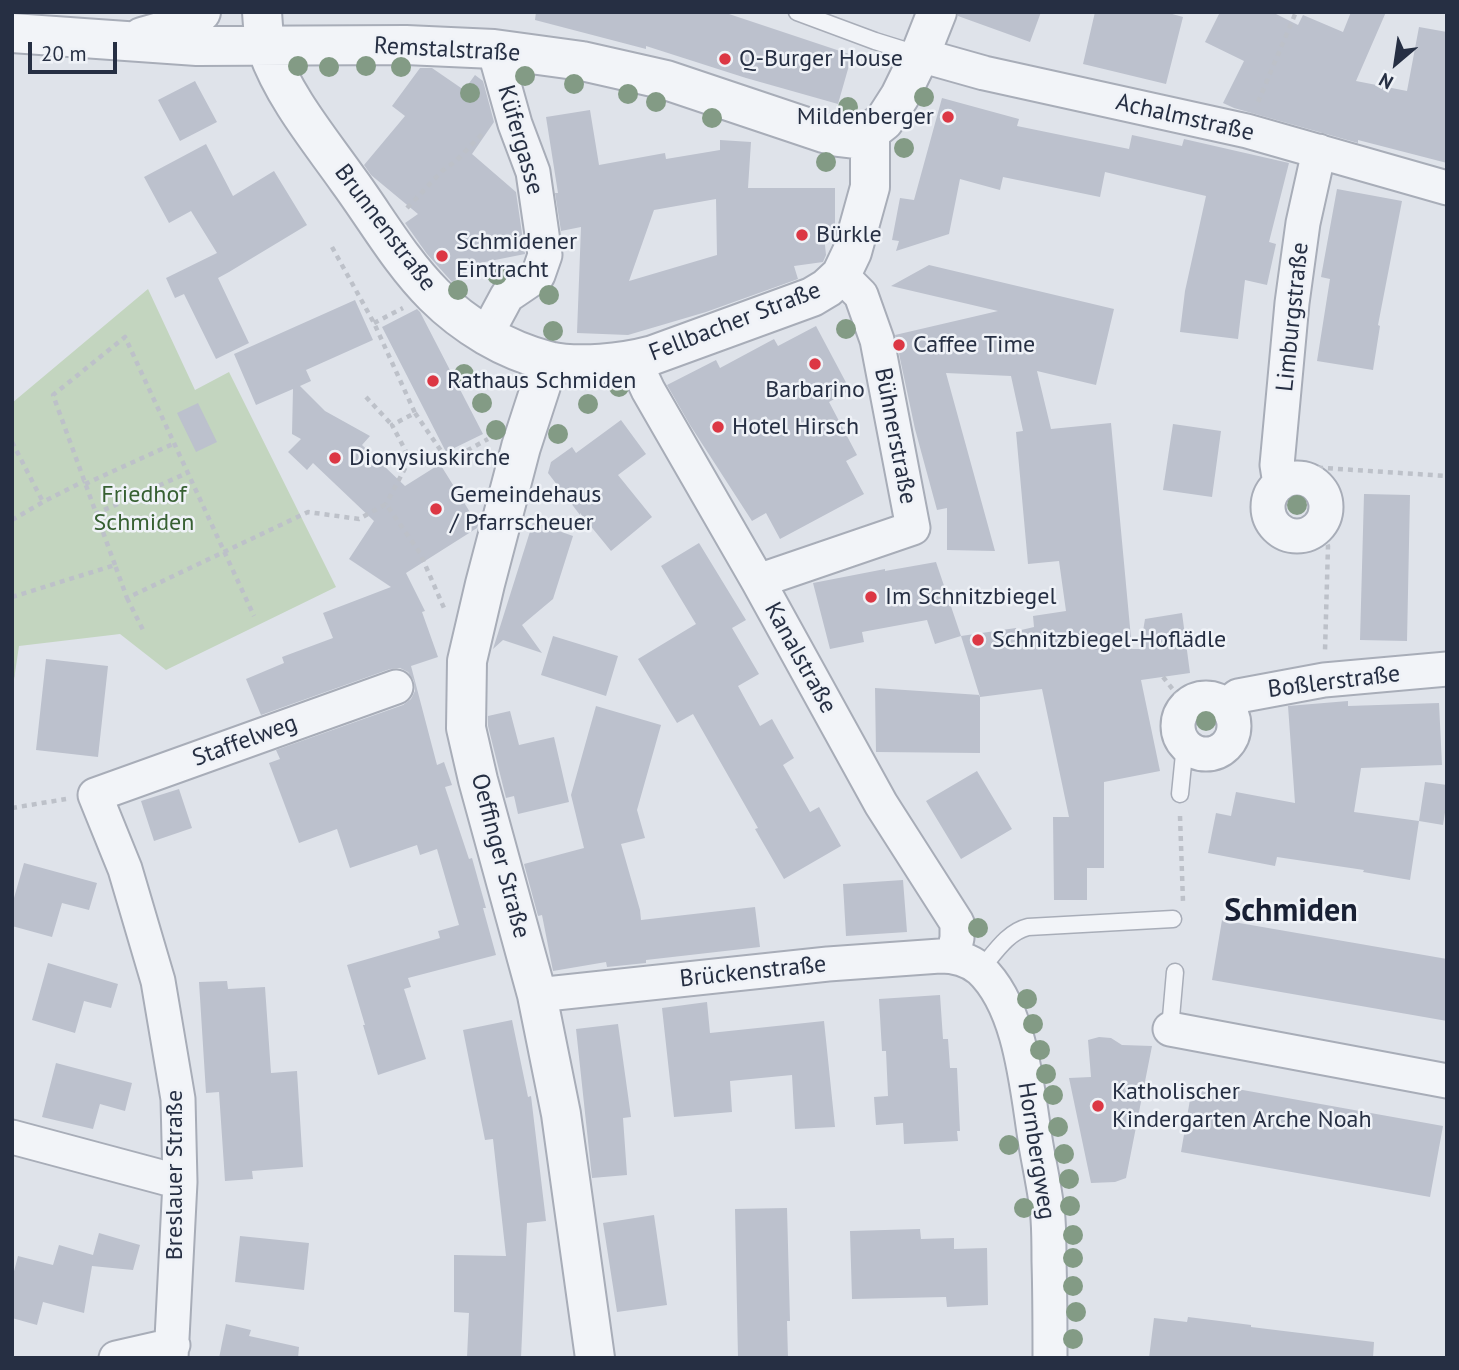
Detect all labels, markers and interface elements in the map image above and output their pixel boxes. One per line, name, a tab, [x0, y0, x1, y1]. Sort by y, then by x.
scale bar	[32, 28, 121, 72]
north arrow	[1361, 28, 1431, 98]
street label: Remstalstraße	[373, 32, 521, 68]
text: 20 m	[41, 40, 87, 67]
place label: Q-Burger House	[739, 45, 903, 73]
marker: Q-Burger House	[717, 51, 733, 67]
text: N	[1375, 68, 1397, 95]
street label: Küfergasse	[491, 82, 549, 198]
street label: Achalmstraße	[1113, 88, 1257, 148]
place label: Mildenberger	[797, 103, 934, 131]
marker: Mildenberger	[940, 109, 956, 125]
street label: Brunnenstraße	[328, 159, 442, 297]
place label: Bürkle	[816, 221, 882, 249]
marker: Bürkle	[794, 227, 810, 243]
place label: Schmidener Eintracht	[456, 228, 577, 284]
street label: Limburgstraße	[1271, 241, 1315, 393]
marker: Schmidener Eintracht	[434, 248, 450, 264]
street label: Fellbacher Straße	[645, 276, 825, 368]
place label: Caffee Time	[913, 331, 1035, 359]
marker: Caffee Time	[891, 337, 907, 353]
marker: Barbarino	[807, 356, 823, 372]
street label: Bühnerstraße	[868, 365, 922, 507]
place label: Rathaus Schmiden	[447, 367, 636, 395]
marker: Rathaus Schmiden	[425, 373, 441, 389]
place label: Barbarino	[765, 376, 865, 404]
place label: Hotel Hirsch	[732, 413, 859, 441]
marker: Hotel Hirsch	[710, 419, 726, 435]
place label: Dionysiuskirche	[349, 444, 510, 472]
marker: Dionysiuskirche	[327, 450, 343, 466]
park label: Friedhof Schmiden	[94, 481, 194, 537]
place label: Gemeindehaus / Pfarrscheuer	[450, 481, 601, 537]
marker: Gemeindehaus / Pfarrscheuer	[428, 501, 444, 517]
place label: Im Schnitzbiegel	[885, 583, 1056, 611]
marker: Im Schnitzbiegel	[863, 589, 879, 605]
street label: Kanalstraße	[758, 597, 842, 719]
place label: Schnitzbiegel-Hoflädle	[992, 626, 1226, 654]
marker: Schnitzbiegel-Hoflädle	[970, 632, 986, 648]
street label: Boßlerstraße	[1266, 660, 1402, 704]
street label: Staffelweg	[189, 709, 301, 773]
street label: Oeffinger Straße	[464, 770, 536, 942]
district label: Schmiden	[1224, 893, 1358, 931]
street label: Brückenstraße	[678, 950, 828, 994]
place label: Katholischer Kindergarten Arche Noah	[1112, 1078, 1372, 1134]
street label: Hornbergweg	[1011, 1080, 1061, 1222]
street label: Breslauer Straße	[161, 1090, 189, 1260]
marker: Katholischer Kindergarten Arche Noah	[1090, 1098, 1106, 1114]

